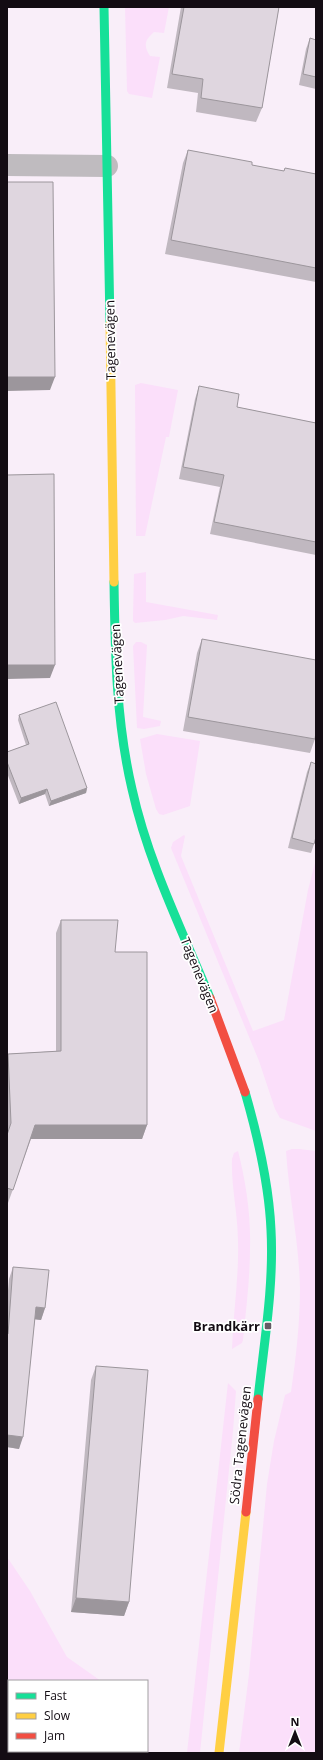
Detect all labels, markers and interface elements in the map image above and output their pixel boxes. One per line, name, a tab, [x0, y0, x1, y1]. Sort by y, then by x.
street label: Tagenevägen	[100, 300, 120, 380]
street label: Tagenevägen	[106, 624, 128, 704]
street label: Tagenevägen	[177, 935, 223, 1015]
place label: Brandkärr	[193, 1317, 260, 1335]
marker: Brandkärr	[263, 1321, 273, 1331]
street label: Södra Tagenevägen	[225, 1385, 255, 1505]
legend	[8, 1680, 148, 1752]
text: Fast	[44, 1687, 67, 1704]
text: Slow	[44, 1707, 71, 1724]
north arrow	[275, 1712, 315, 1752]
text: N	[291, 1714, 299, 1729]
text: Jam	[43, 1727, 65, 1744]

